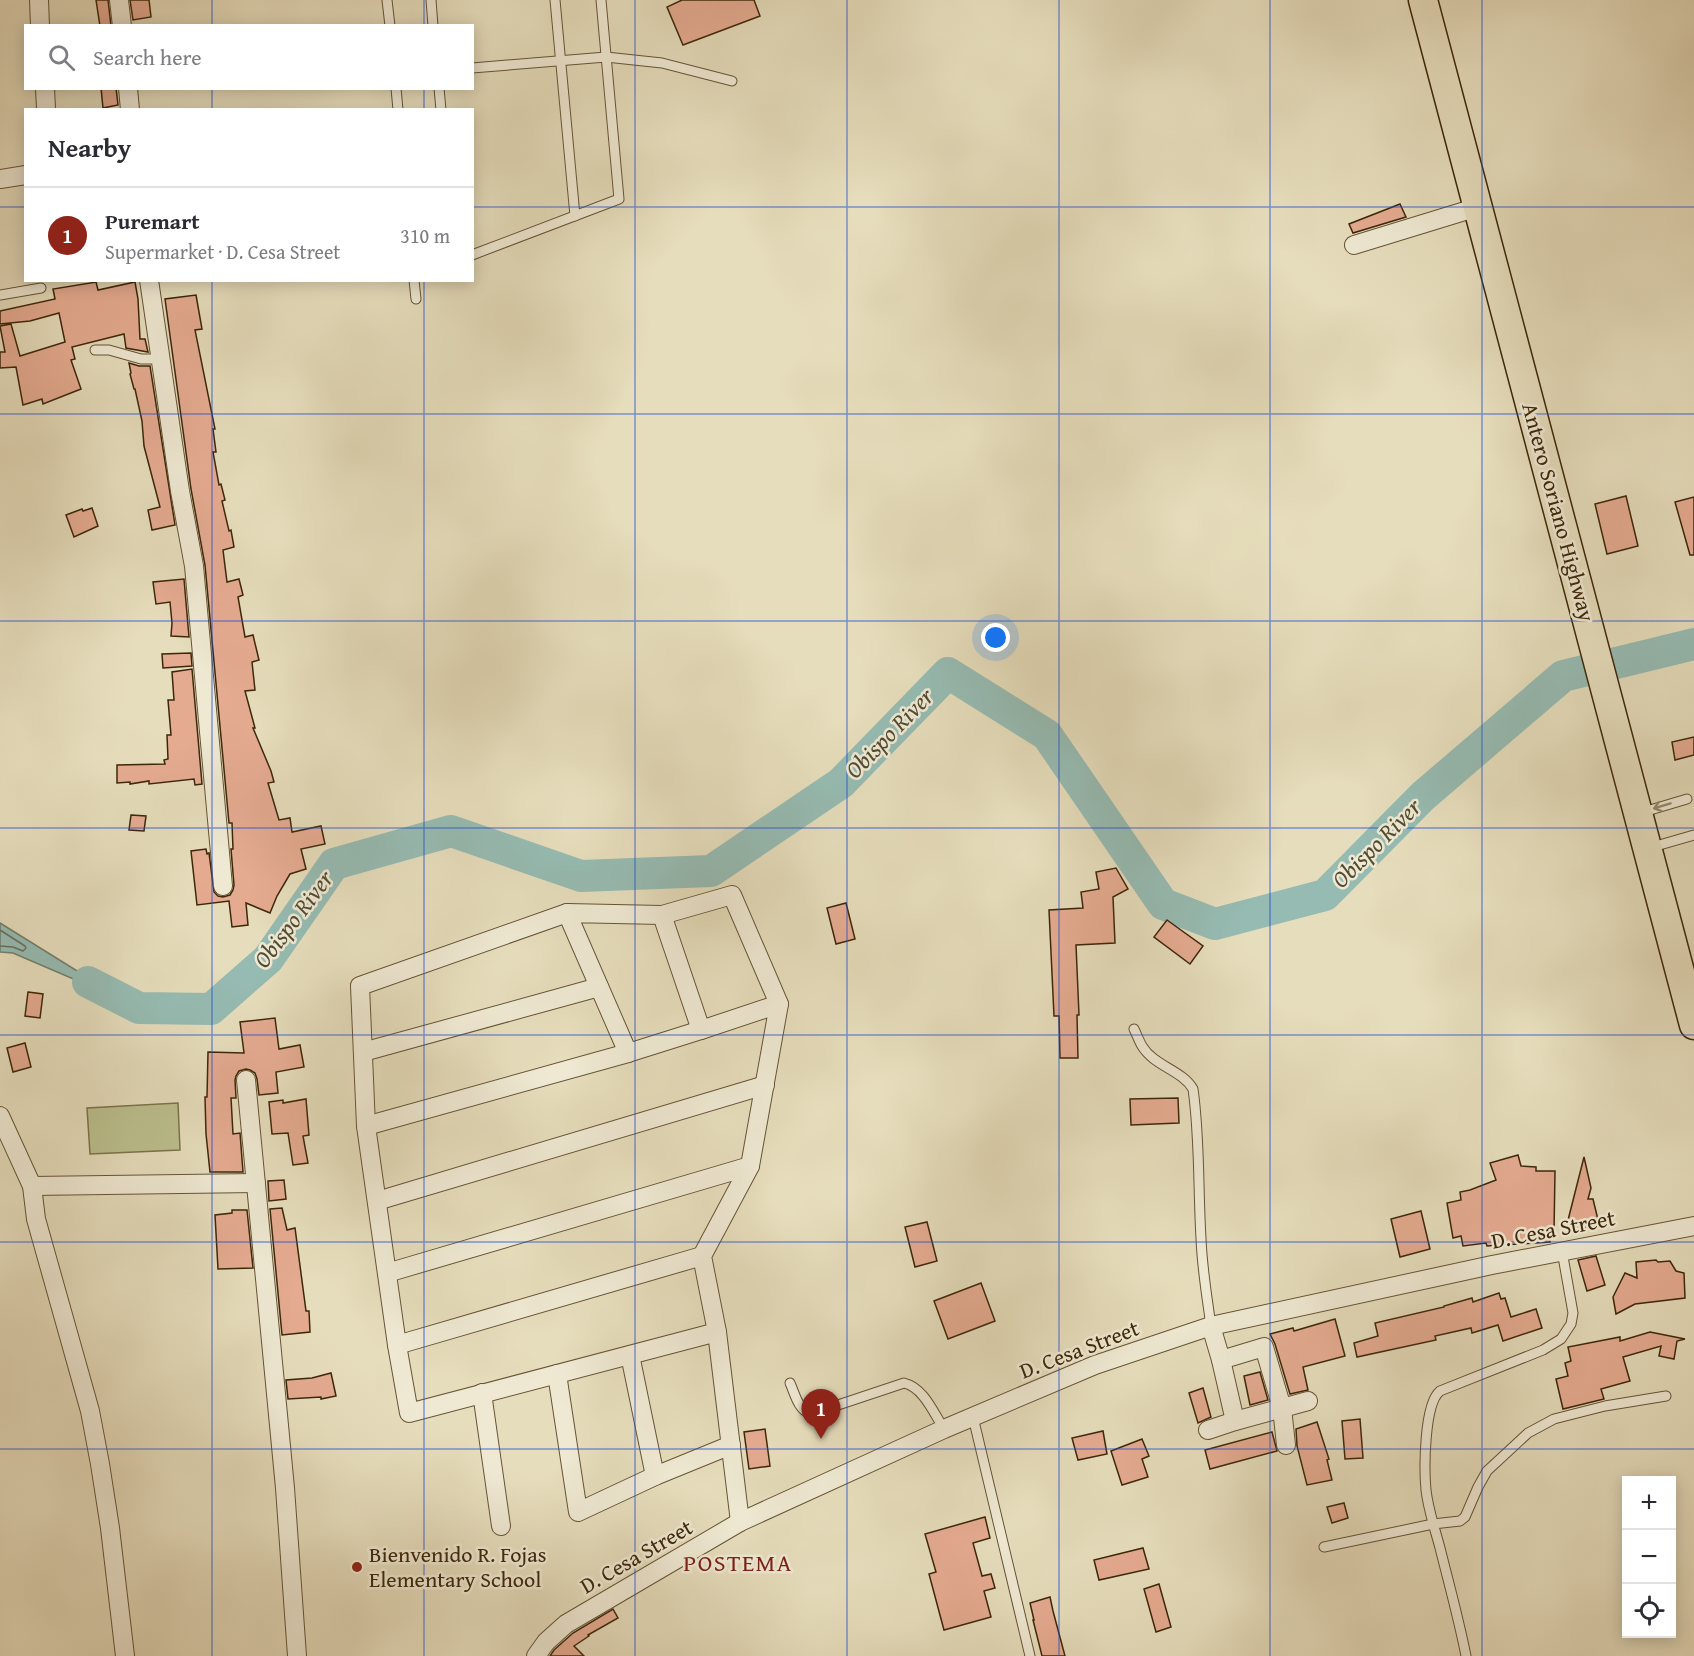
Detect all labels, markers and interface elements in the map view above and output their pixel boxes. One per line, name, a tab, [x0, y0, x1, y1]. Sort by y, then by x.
search box	[24, 24, 474, 90]
icon: search	[45, 41, 78, 74]
text: Search here	[93, 41, 202, 73]
text: Nearby	[48, 128, 131, 167]
text: Puremart	[105, 205, 200, 237]
text: 1	[62, 221, 73, 250]
text: 310 m	[400, 221, 450, 250]
text: Supermarket · D. Cesa Street	[105, 237, 340, 266]
street label: Antero Soriano Highway	[1514, 399, 1604, 625]
your location	[981, 623, 1010, 652]
water label: Obispo River	[837, 679, 942, 786]
water label: Obispo River	[1323, 789, 1430, 896]
one-way arrow	[1653, 801, 1672, 812]
water label: Obispo River	[245, 862, 342, 975]
street label: D. Cesa Street	[1488, 1201, 1618, 1257]
street label: D. Cesa Street	[1015, 1312, 1144, 1386]
pin: 1	[802, 1390, 840, 1439]
map controls	[1622, 1476, 1676, 1638]
button: +	[1622, 1476, 1676, 1530]
street label: D. Cesa Street	[574, 1511, 699, 1601]
button: −	[1622, 1530, 1676, 1584]
place label: Bienvenido R. Fojas Elementary School	[369, 1538, 546, 1595]
district label: POSTEMA	[683, 1545, 793, 1580]
marker: Bienvenido R. Fojas Elementary School	[350, 1560, 364, 1574]
button: locate	[1622, 1584, 1676, 1638]

